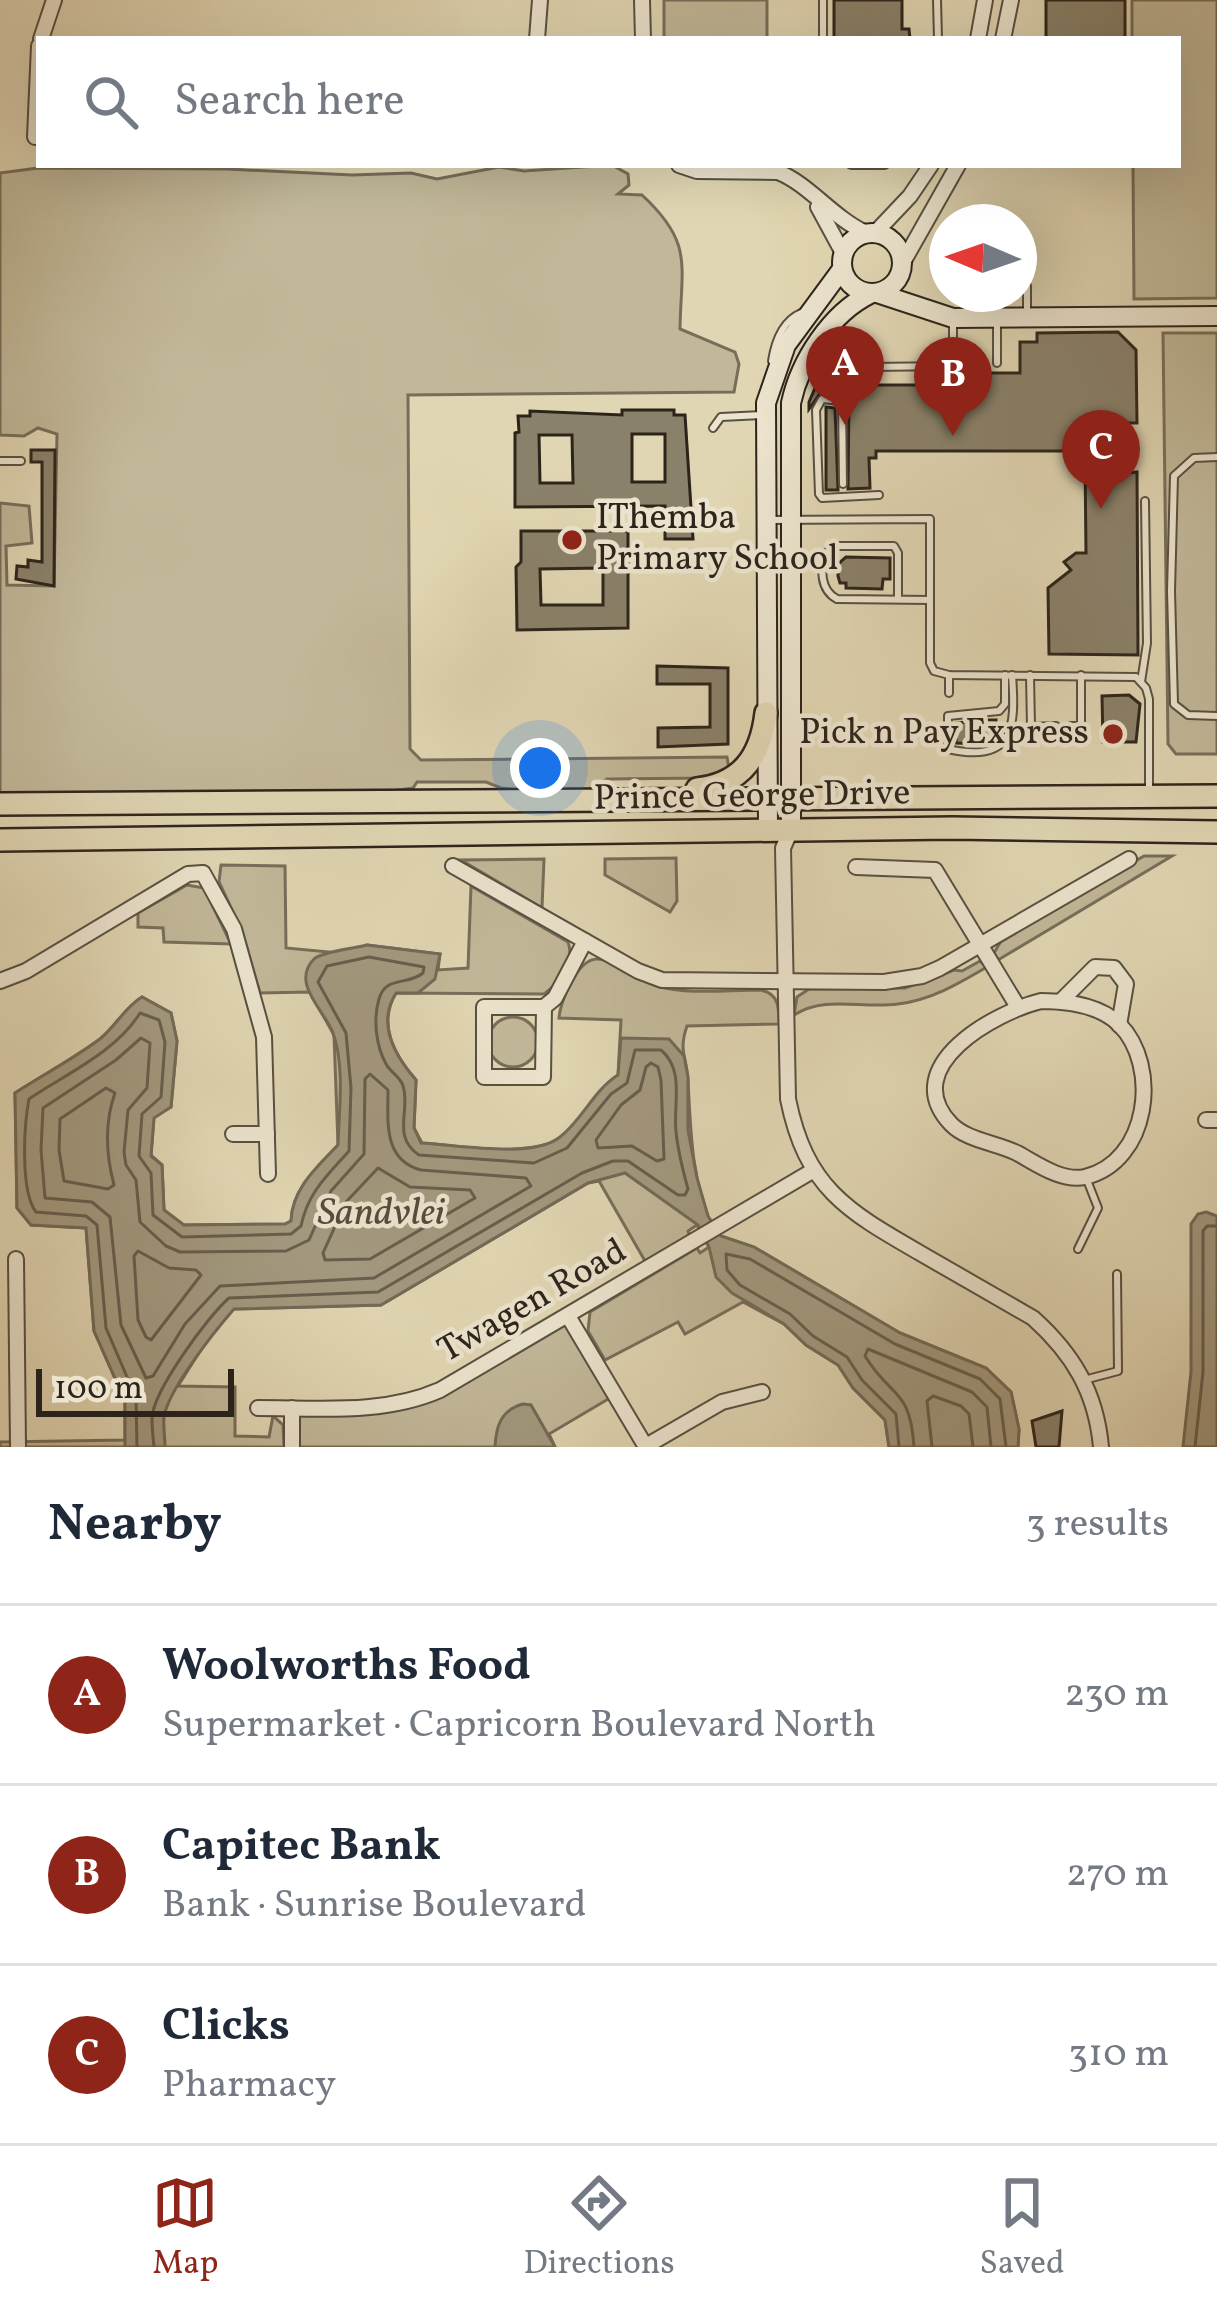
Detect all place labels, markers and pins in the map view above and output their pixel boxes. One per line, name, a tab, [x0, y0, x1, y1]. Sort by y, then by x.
pin: A	[806, 326, 884, 425]
pin: B	[914, 337, 992, 436]
pin: C	[1062, 410, 1140, 509]
place label: IThemba Primary School	[596, 494, 839, 585]
marker: IThemba Primary School	[559, 527, 585, 553]
place label: Pick n Pay Express	[799, 709, 1089, 759]
marker: Pick n Pay Express	[1100, 721, 1126, 747]

